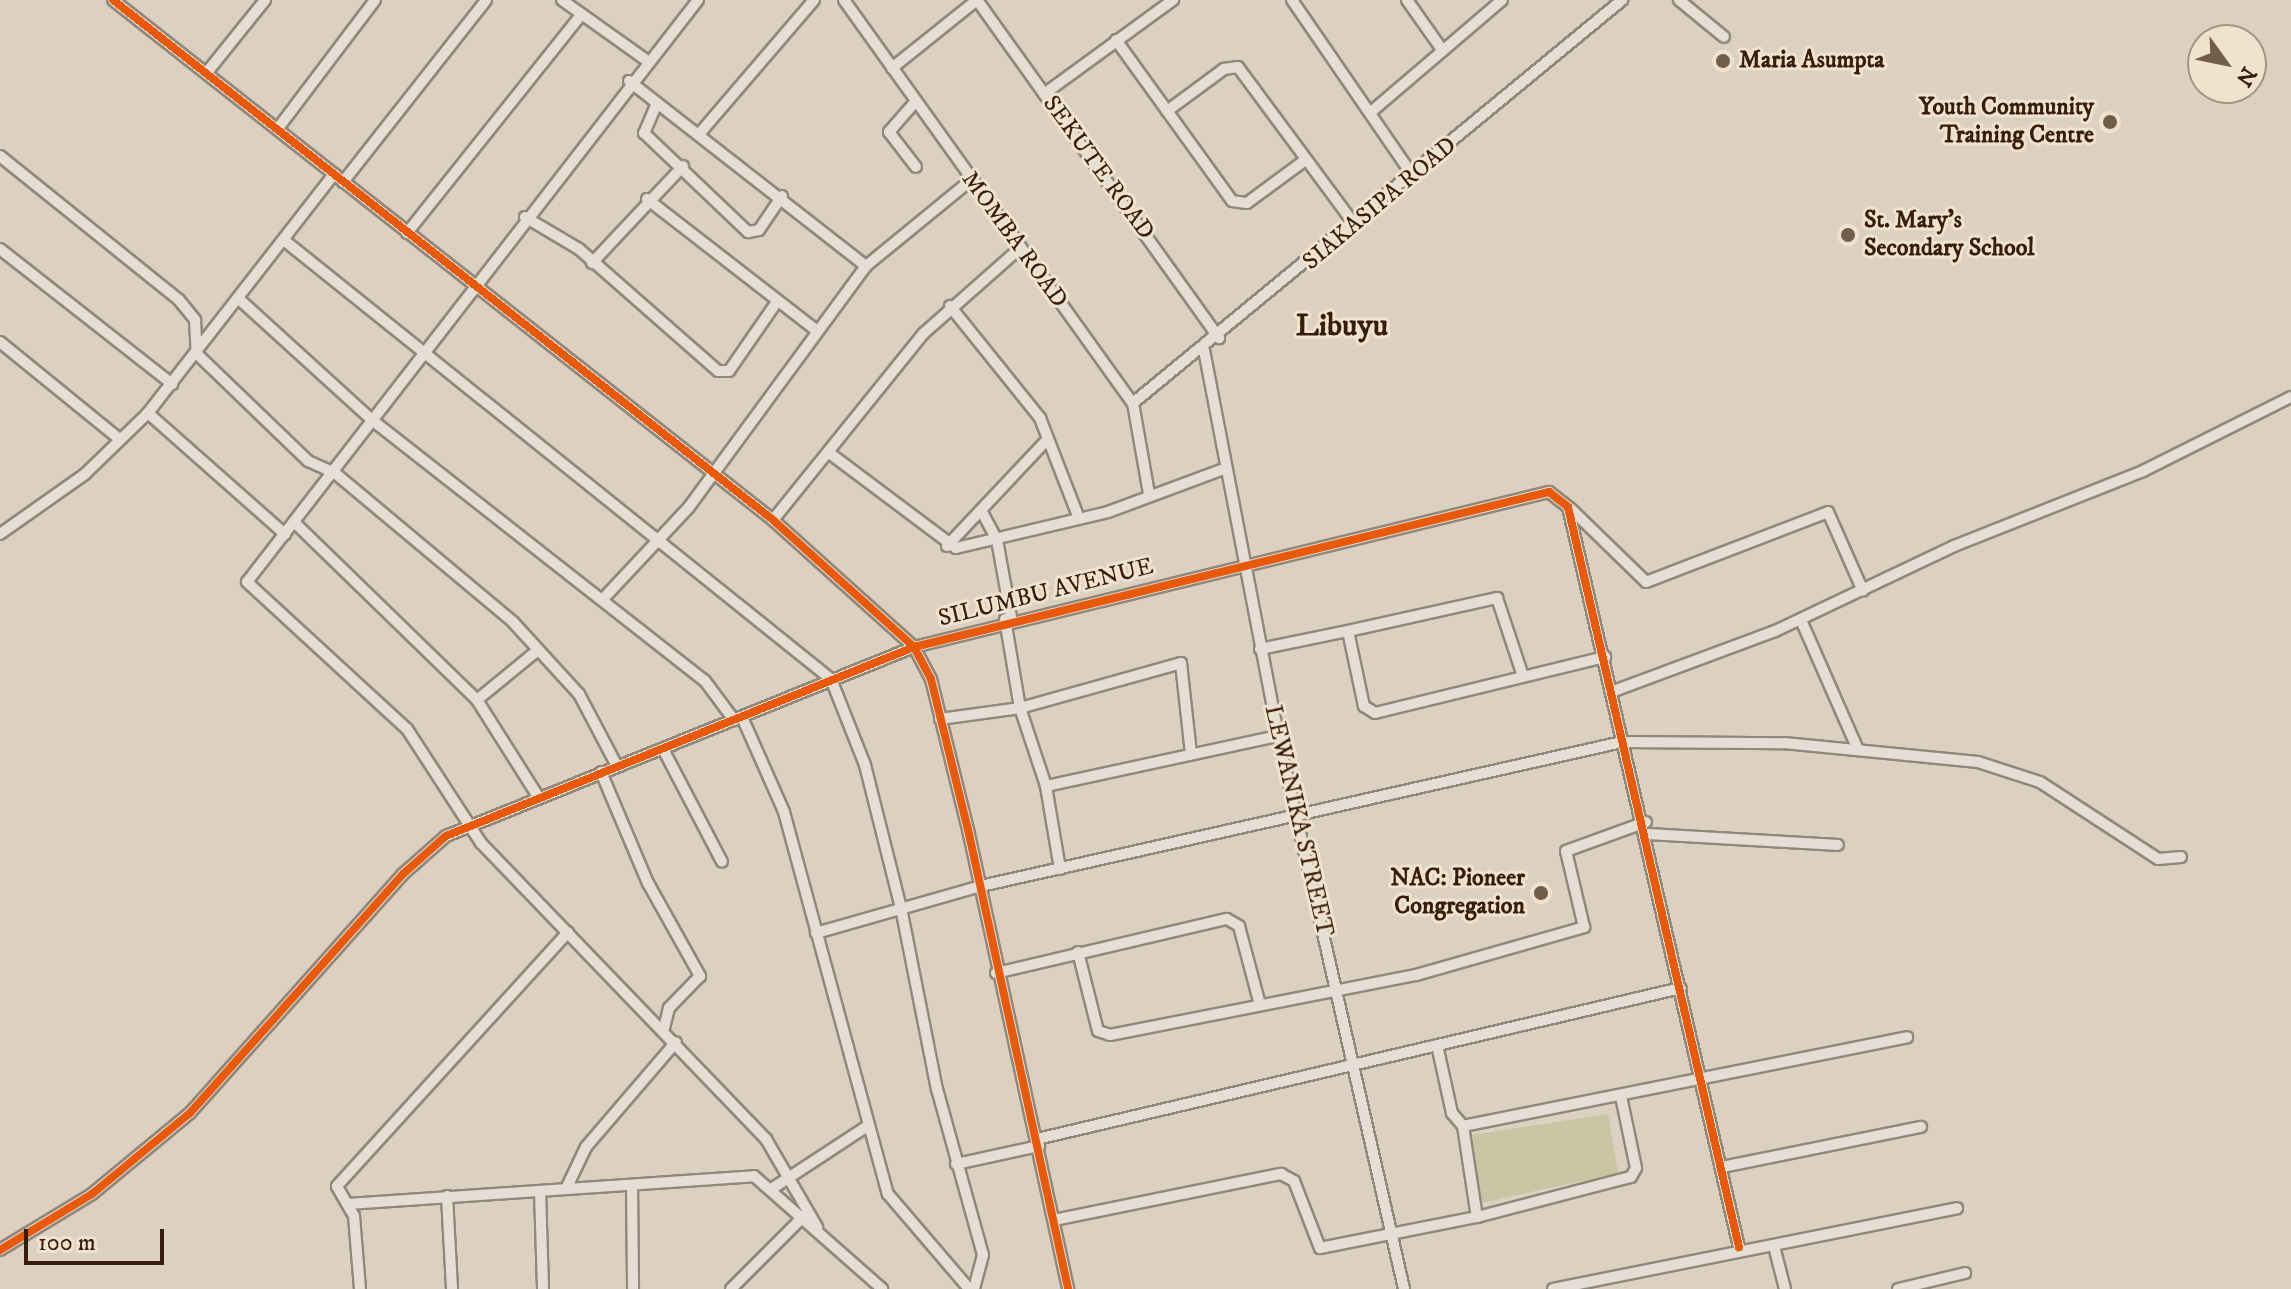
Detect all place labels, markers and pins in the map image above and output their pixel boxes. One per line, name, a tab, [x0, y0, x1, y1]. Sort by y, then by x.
place label: Maria Asumpta	[1739, 47, 1884, 75]
marker: Maria Asumpta	[1714, 52, 1732, 70]
place label: Youth Community Training Centre	[1919, 94, 2094, 150]
marker: Youth Community Training Centre	[2101, 113, 2119, 131]
place label: St. Mary's Secondary School	[1864, 207, 2035, 263]
marker: St. Mary's Secondary School	[1839, 226, 1857, 244]
place label: NAC: Pioneer Congregation	[1390, 865, 1525, 921]
marker: NAC: Pioneer Congregation	[1532, 884, 1550, 902]

